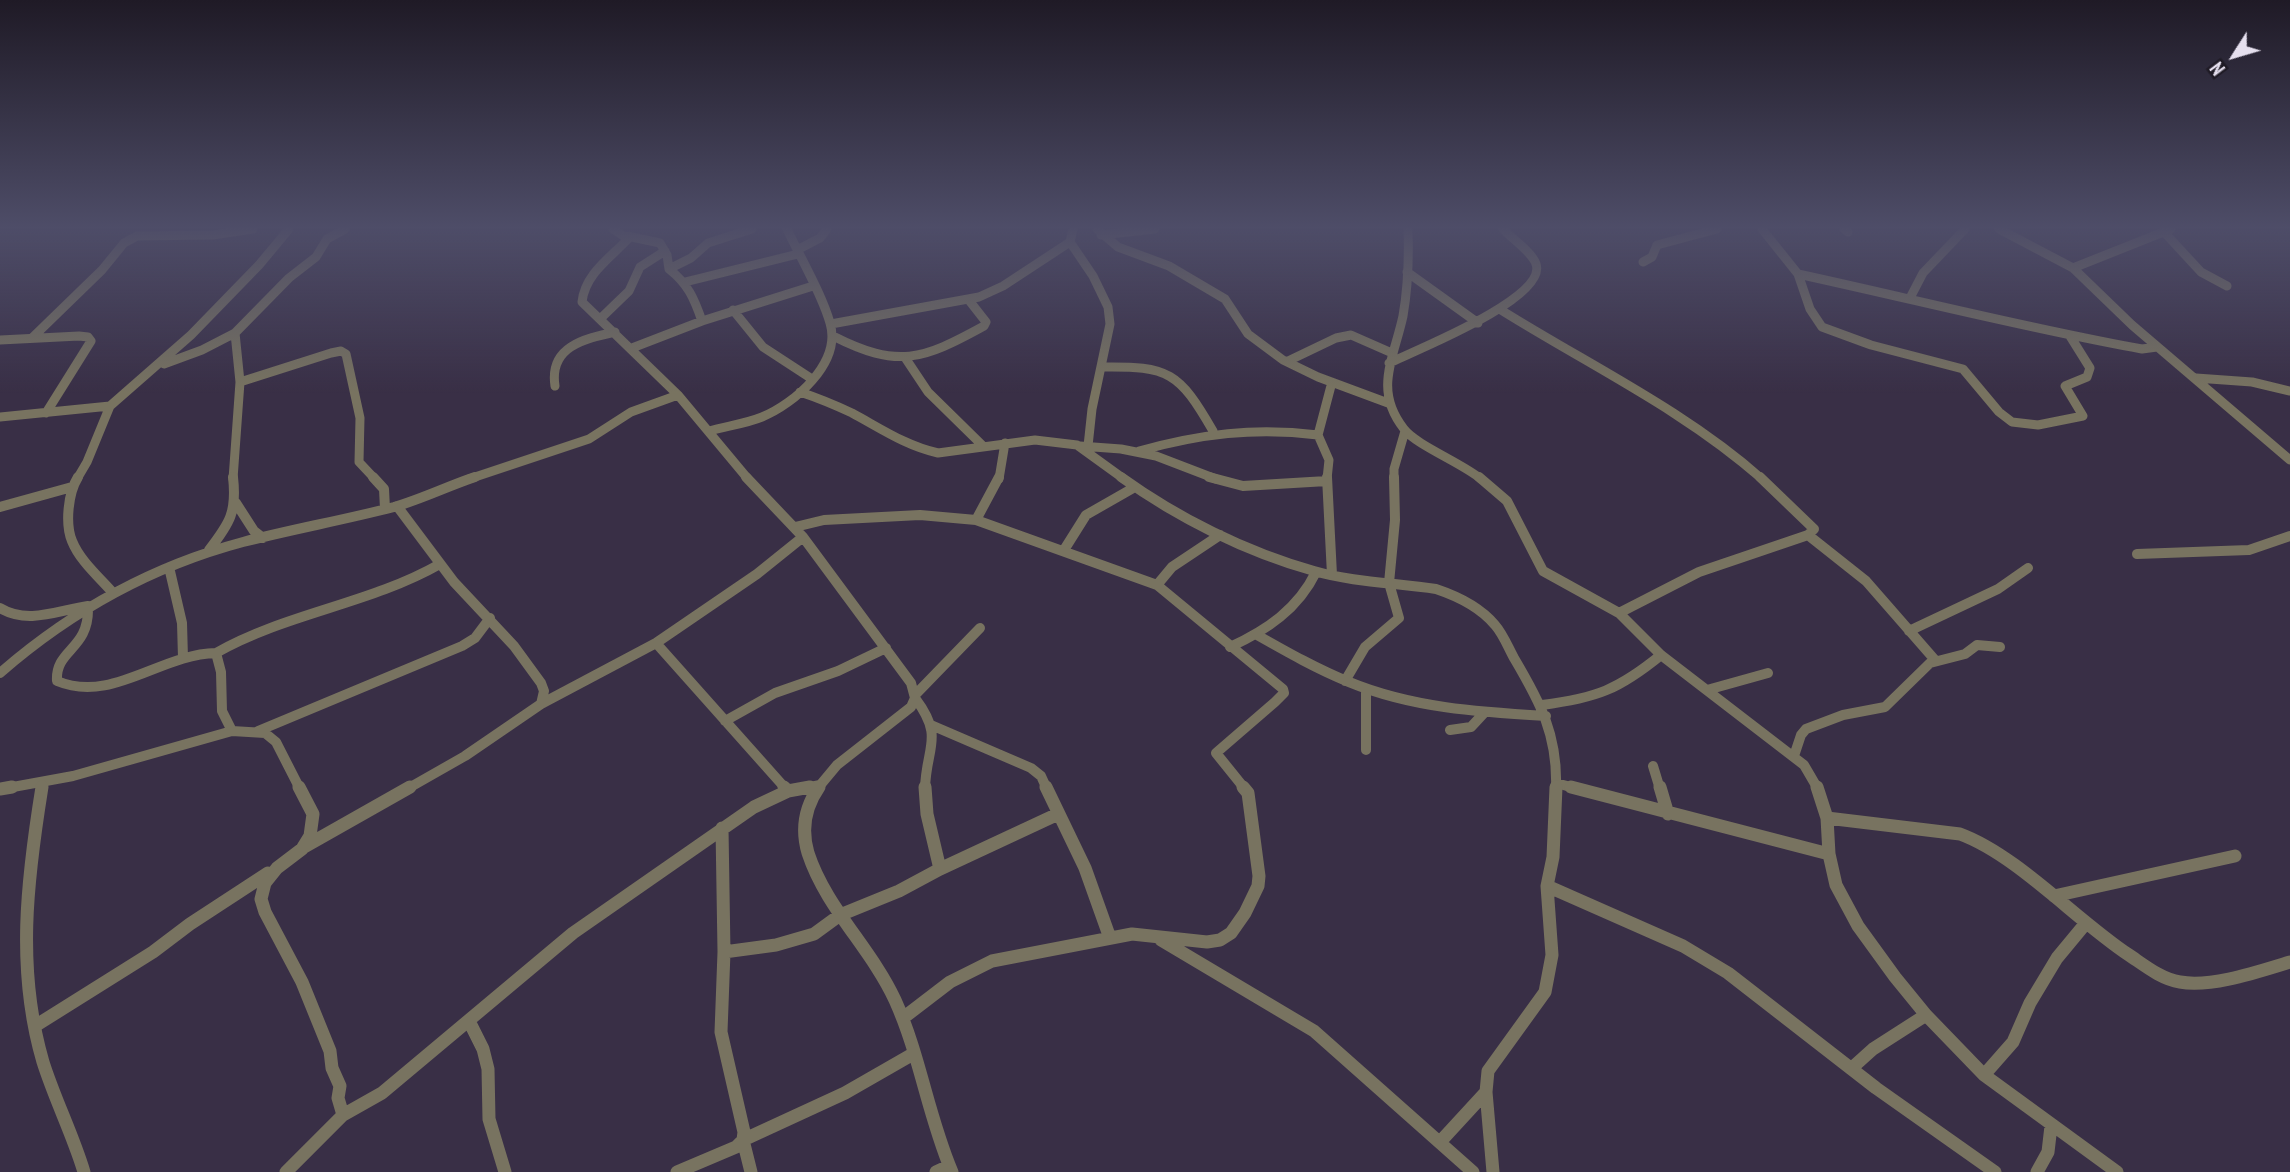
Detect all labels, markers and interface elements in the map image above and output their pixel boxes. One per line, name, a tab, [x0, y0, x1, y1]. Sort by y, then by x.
north arrow	[2199, 21, 2269, 91]
text: N	[2205, 57, 2230, 80]

